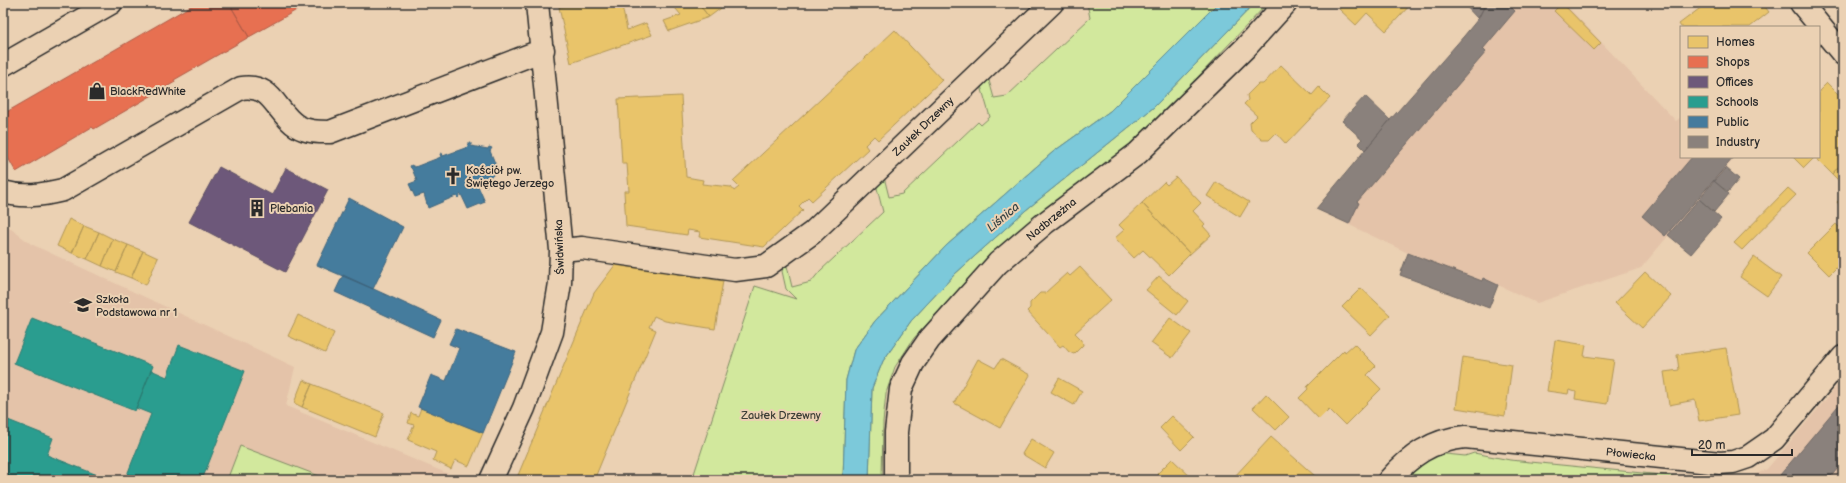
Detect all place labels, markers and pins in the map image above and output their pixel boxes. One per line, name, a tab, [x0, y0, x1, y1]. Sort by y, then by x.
shop icon: BlackRedWhite	[87, 81, 107, 101]
place label: BlackRedWhite	[110, 85, 186, 98]
place label: Kościół pw. Świętego Jerzego	[466, 164, 554, 190]
church icon: Kościół pw. Świętego Jerzego	[443, 166, 463, 186]
building icon: Plebania	[247, 198, 267, 218]
place label: Plebania	[270, 202, 313, 215]
place label: Szkoła Podstawowa nr 1	[96, 293, 177, 319]
school or university icon: Szkoła Podstawowa nr 1	[73, 295, 93, 315]

